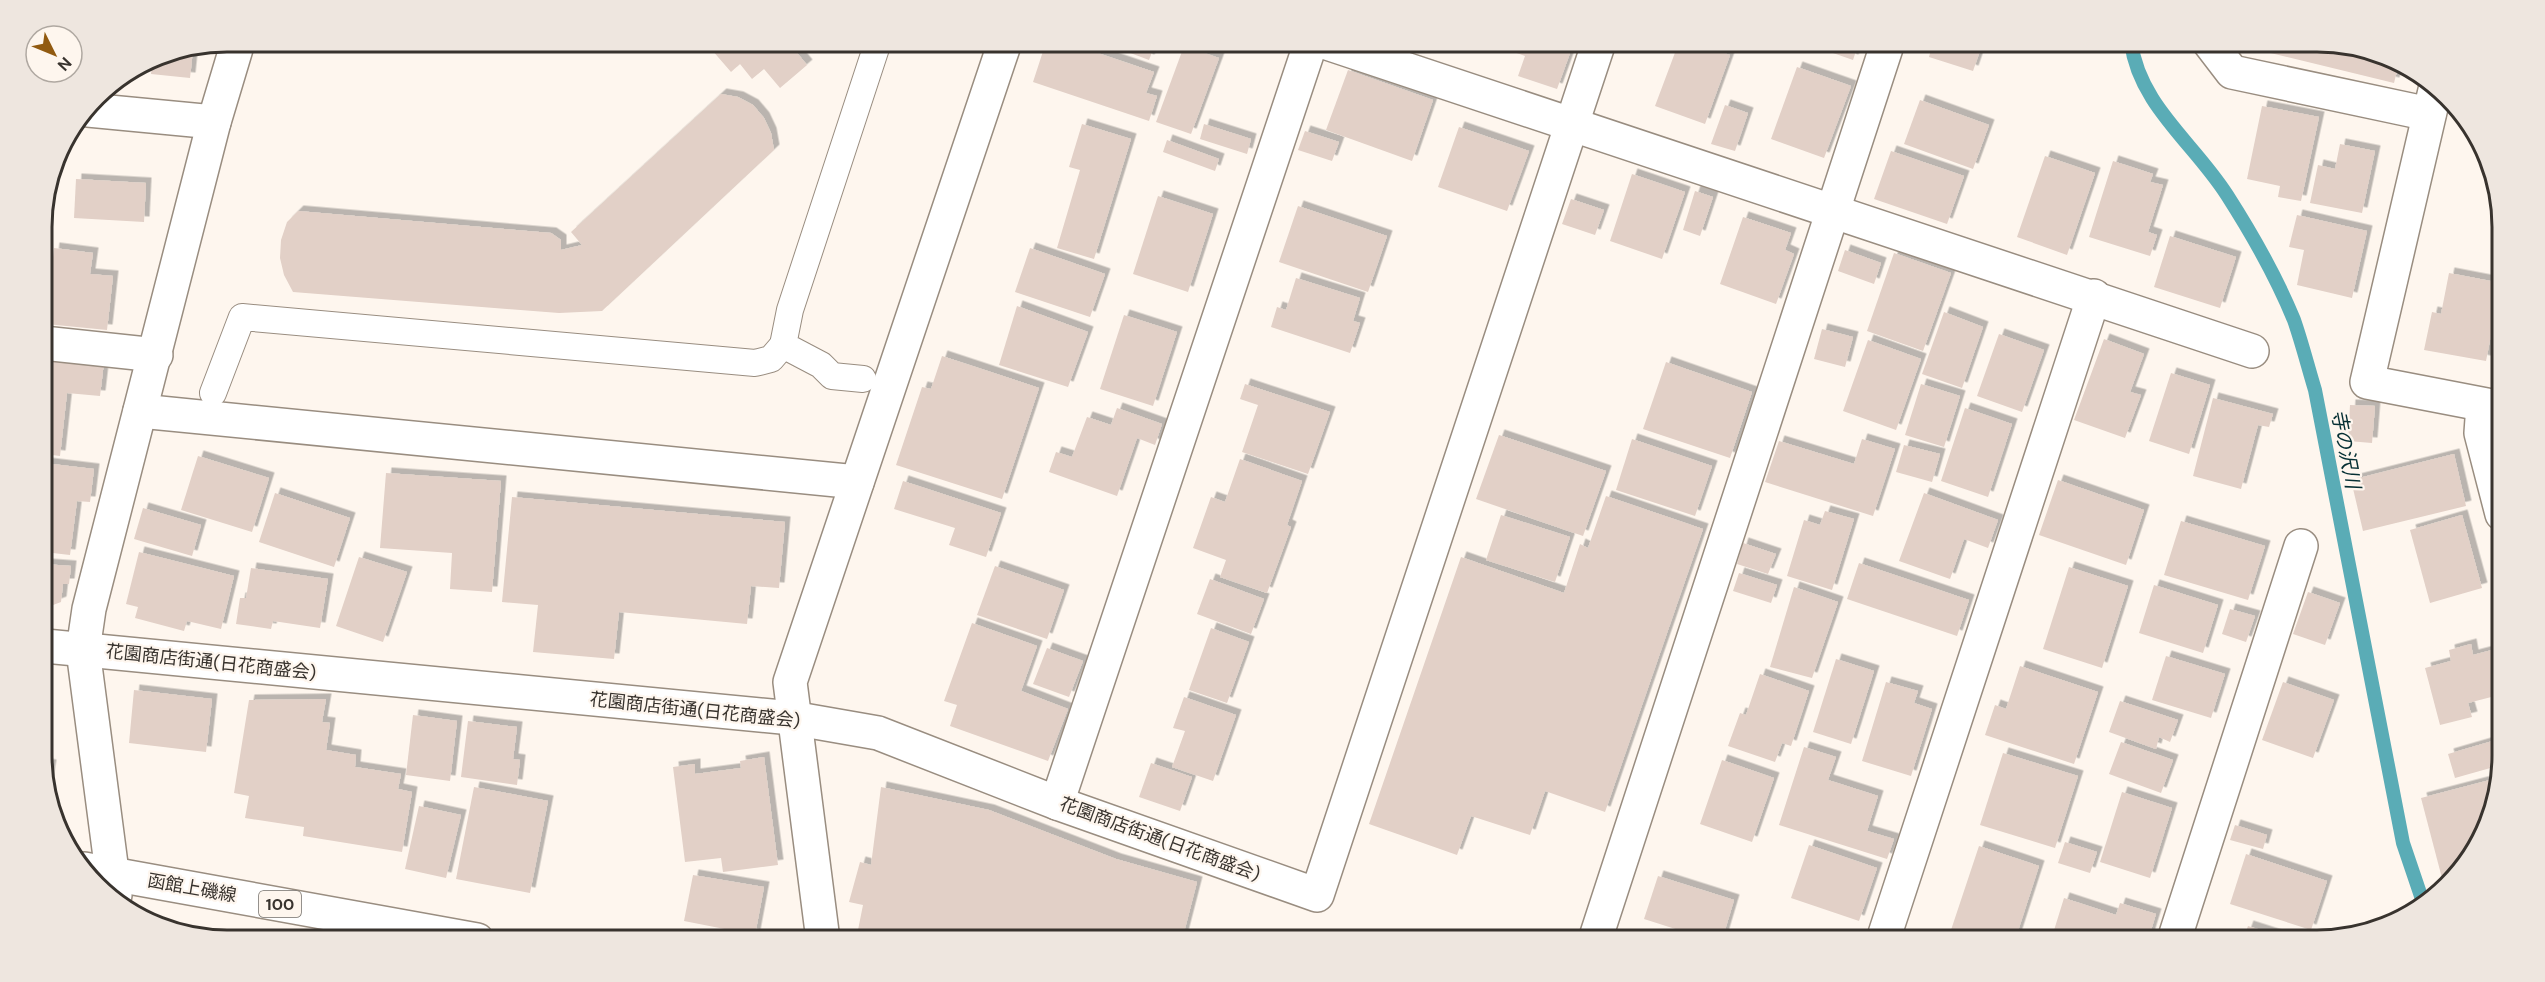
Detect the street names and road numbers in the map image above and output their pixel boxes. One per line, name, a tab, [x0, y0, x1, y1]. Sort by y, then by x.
street label: 花園商店街通(日花商盛会)	[105, 639, 317, 685]
street label: 花園商店街通(日花商盛会)	[589, 687, 801, 733]
street label: 花園商店街通(日花商盛会)	[1057, 792, 1263, 886]
street label: 函館上磯線	[146, 868, 238, 908]
road number: 100	[259, 891, 301, 917]

